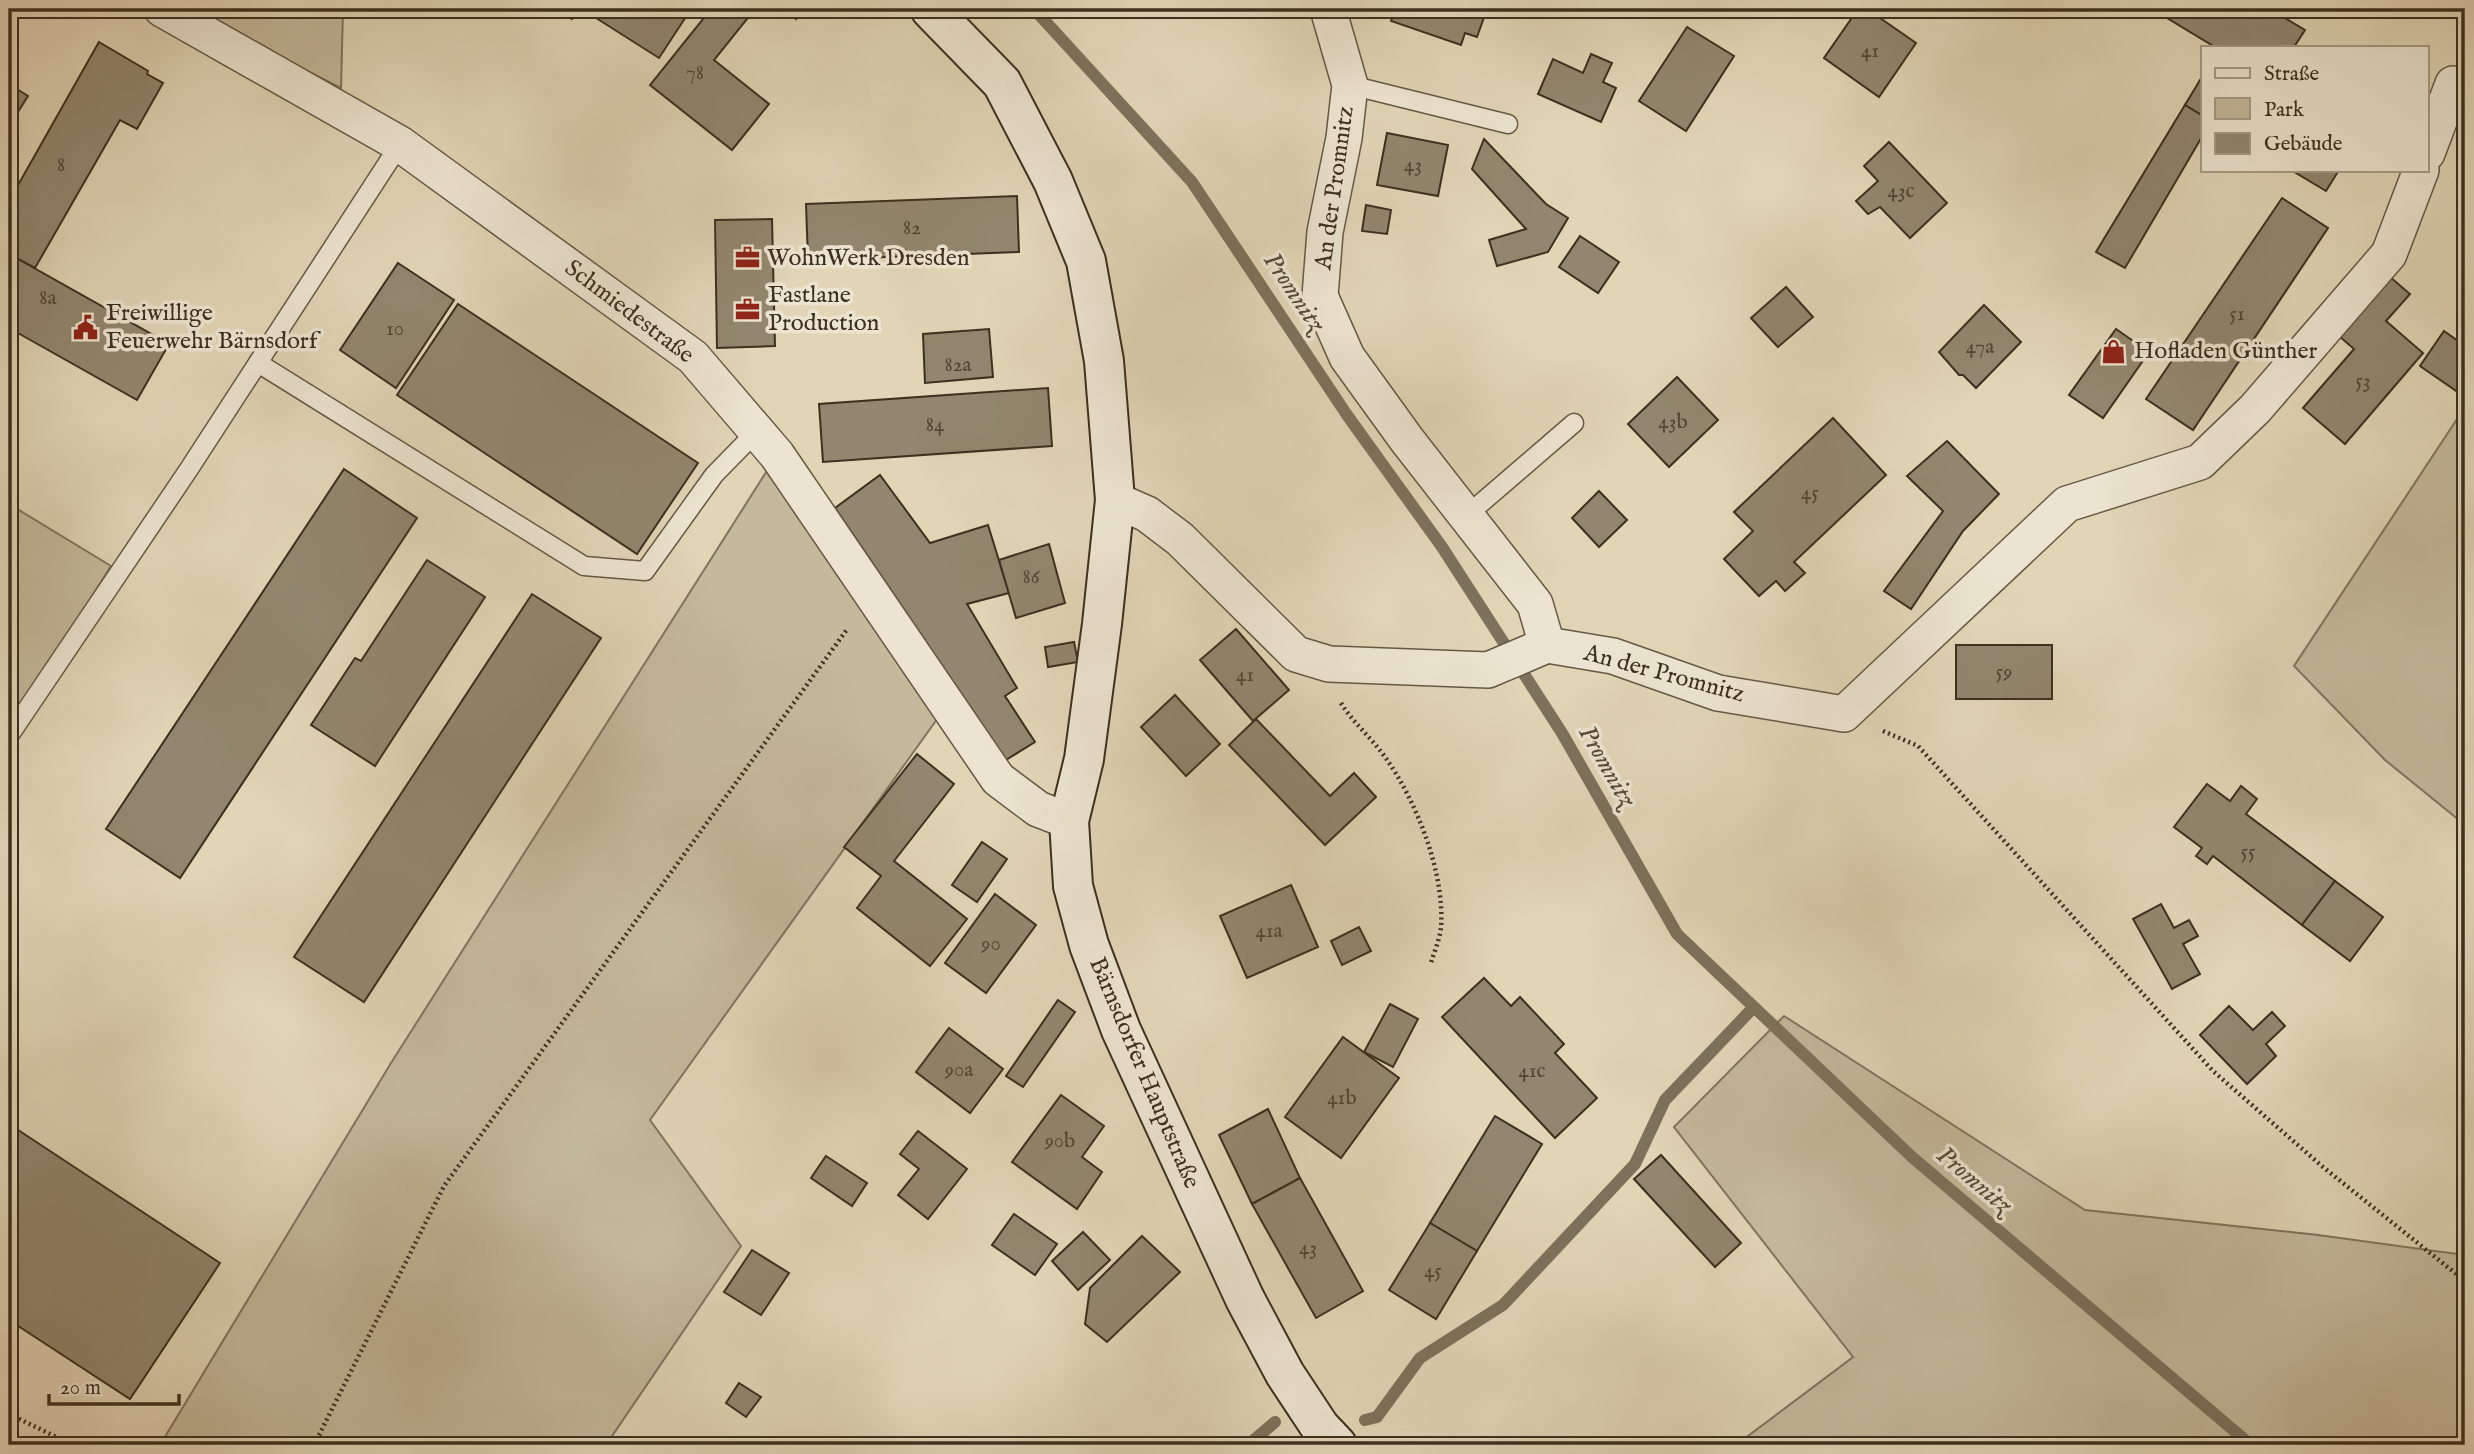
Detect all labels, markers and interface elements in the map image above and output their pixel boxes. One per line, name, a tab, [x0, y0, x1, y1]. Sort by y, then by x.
house number: 41	[1861, 38, 1879, 65]
legend	[2201, 46, 2428, 172]
house number: 78	[686, 60, 704, 87]
text: Straße	[2264, 61, 2320, 88]
text: Park	[2264, 97, 2305, 124]
street label: An der Promnitz	[1308, 104, 1362, 273]
text: Gebäude	[2264, 131, 2343, 158]
house number: 8	[57, 152, 65, 179]
house number: 43	[1404, 152, 1422, 179]
house number: 43c	[1887, 178, 1915, 205]
house number: 82	[903, 215, 921, 242]
place label: WohnWerk Dresden	[767, 243, 970, 274]
office icon: WohnWerk Dresden	[733, 244, 761, 272]
water label: Promnitz	[1255, 246, 1334, 341]
street label: Schmiedestraße	[558, 253, 700, 371]
place label: Fastlane Production	[768, 280, 880, 339]
house number: 8a	[39, 285, 58, 312]
office icon: Fastlane Production	[734, 295, 762, 323]
place label: Freiwillige Feuerwehr Bärnsdorf	[106, 298, 322, 357]
house number: 51	[2229, 301, 2245, 328]
public building icon: Freiwillige Feuerwehr Bärnsdorf	[72, 313, 100, 341]
house number: 10	[386, 316, 404, 343]
house number: 47a	[1966, 334, 1995, 361]
place label: Hofladen Günther	[2134, 336, 2317, 367]
shop icon: Hofladen Günther	[2100, 337, 2128, 365]
house number: 82a	[944, 352, 973, 379]
house number: 53	[2355, 368, 2371, 395]
house number: 43b	[1658, 409, 1688, 436]
house number: 84	[926, 412, 945, 439]
house number: 45	[1801, 480, 1819, 507]
house number: 86	[1022, 564, 1041, 591]
street label: An der Promnitz	[1579, 637, 1748, 710]
house number: 59	[1996, 659, 2012, 686]
house number: 41	[1236, 662, 1254, 689]
water label: Promnitz	[1570, 719, 1645, 816]
house number: 55	[2240, 839, 2256, 866]
house number: 41a	[1255, 918, 1284, 945]
house number: 90	[980, 931, 1001, 958]
street label: Bärnsdorfer Hauptstraße	[1081, 953, 1207, 1193]
house number: 90a	[944, 1057, 974, 1084]
house number: 41c	[1518, 1058, 1546, 1085]
house number: 41b	[1327, 1085, 1357, 1112]
house number: 90b	[1044, 1128, 1075, 1155]
water label: Promnitz	[1929, 1139, 2021, 1223]
house number: 43	[1299, 1235, 1317, 1262]
house number: 45	[1424, 1258, 1442, 1285]
scale bar	[49, 1363, 178, 1407]
text: 20 m	[60, 1375, 101, 1402]

